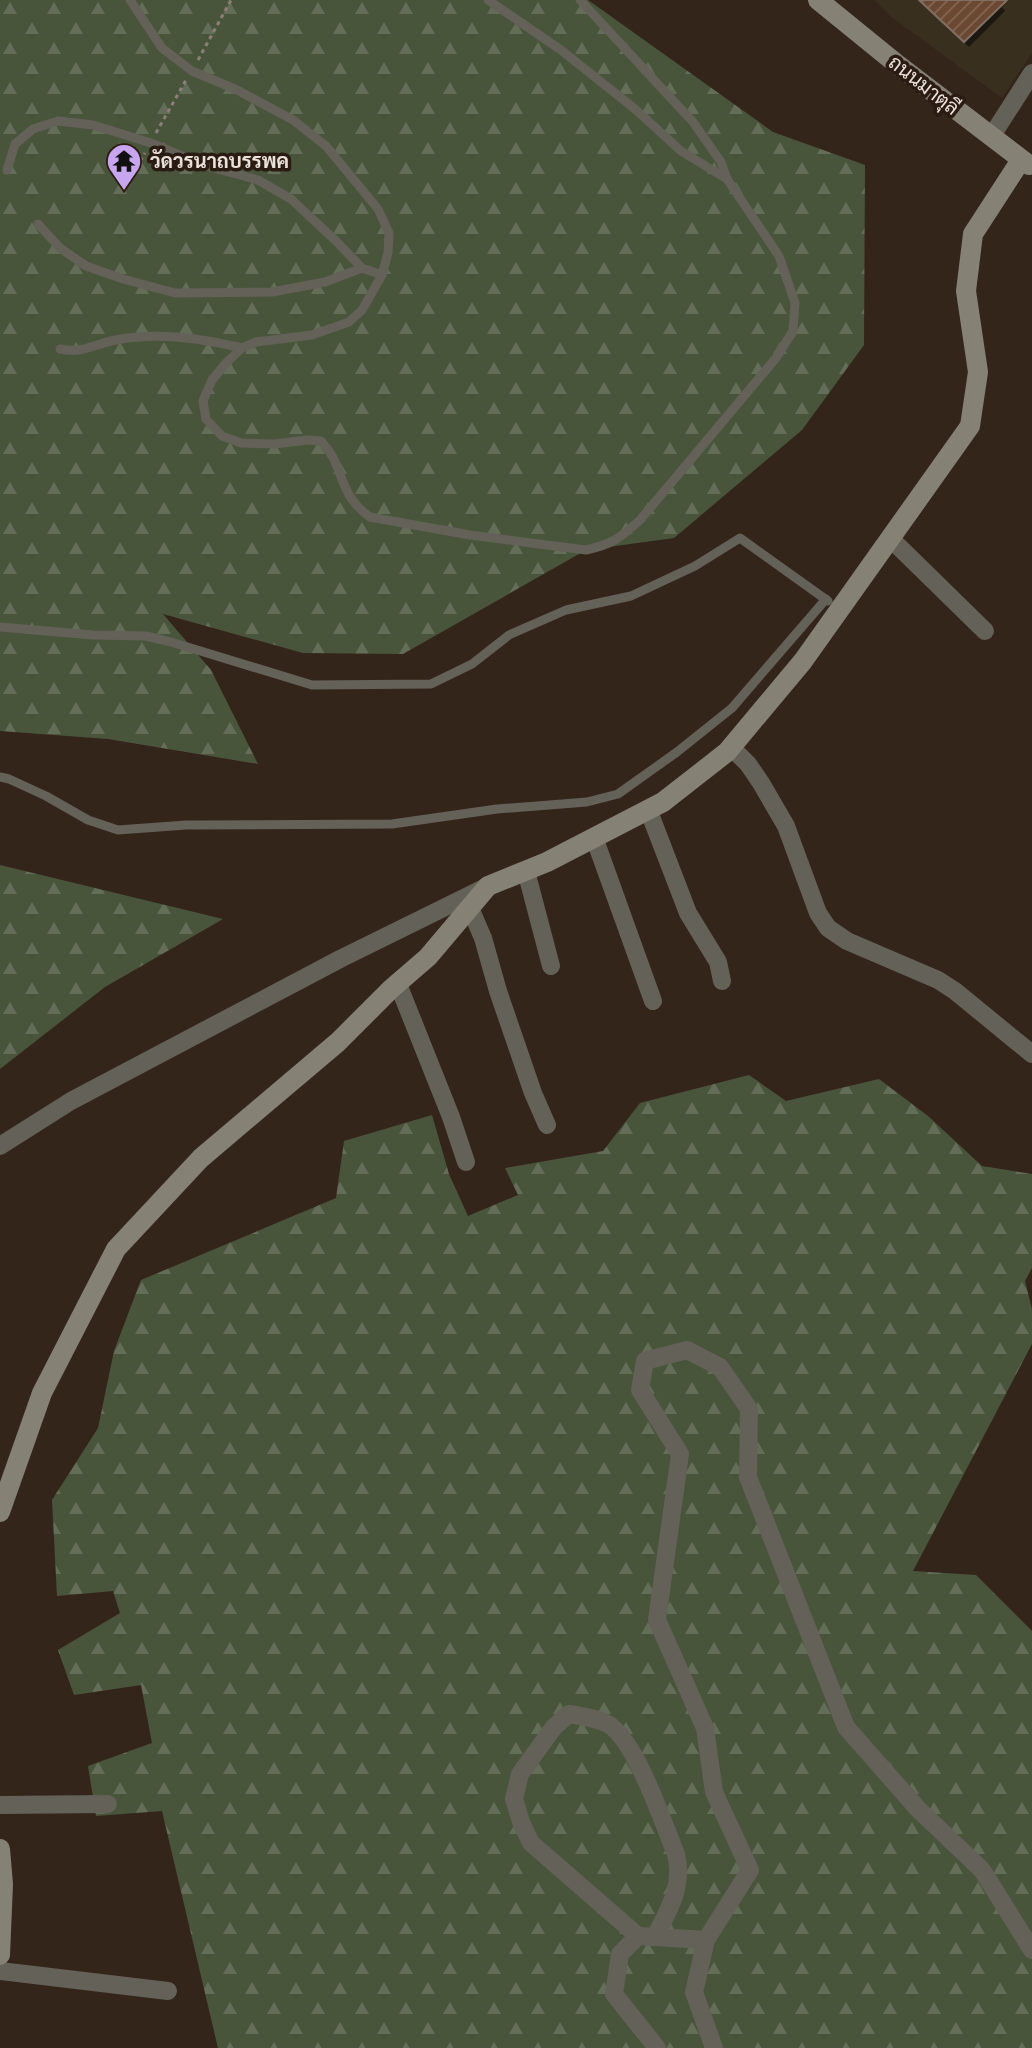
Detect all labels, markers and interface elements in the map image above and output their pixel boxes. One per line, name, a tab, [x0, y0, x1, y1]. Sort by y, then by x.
street label: ถนนมาตุลี	[883, 49, 965, 122]
temple icon: วัดวรนาถบรรพค	[105, 142, 143, 192]
place label: วัดวรนาถบรรพค	[150, 148, 289, 173]

